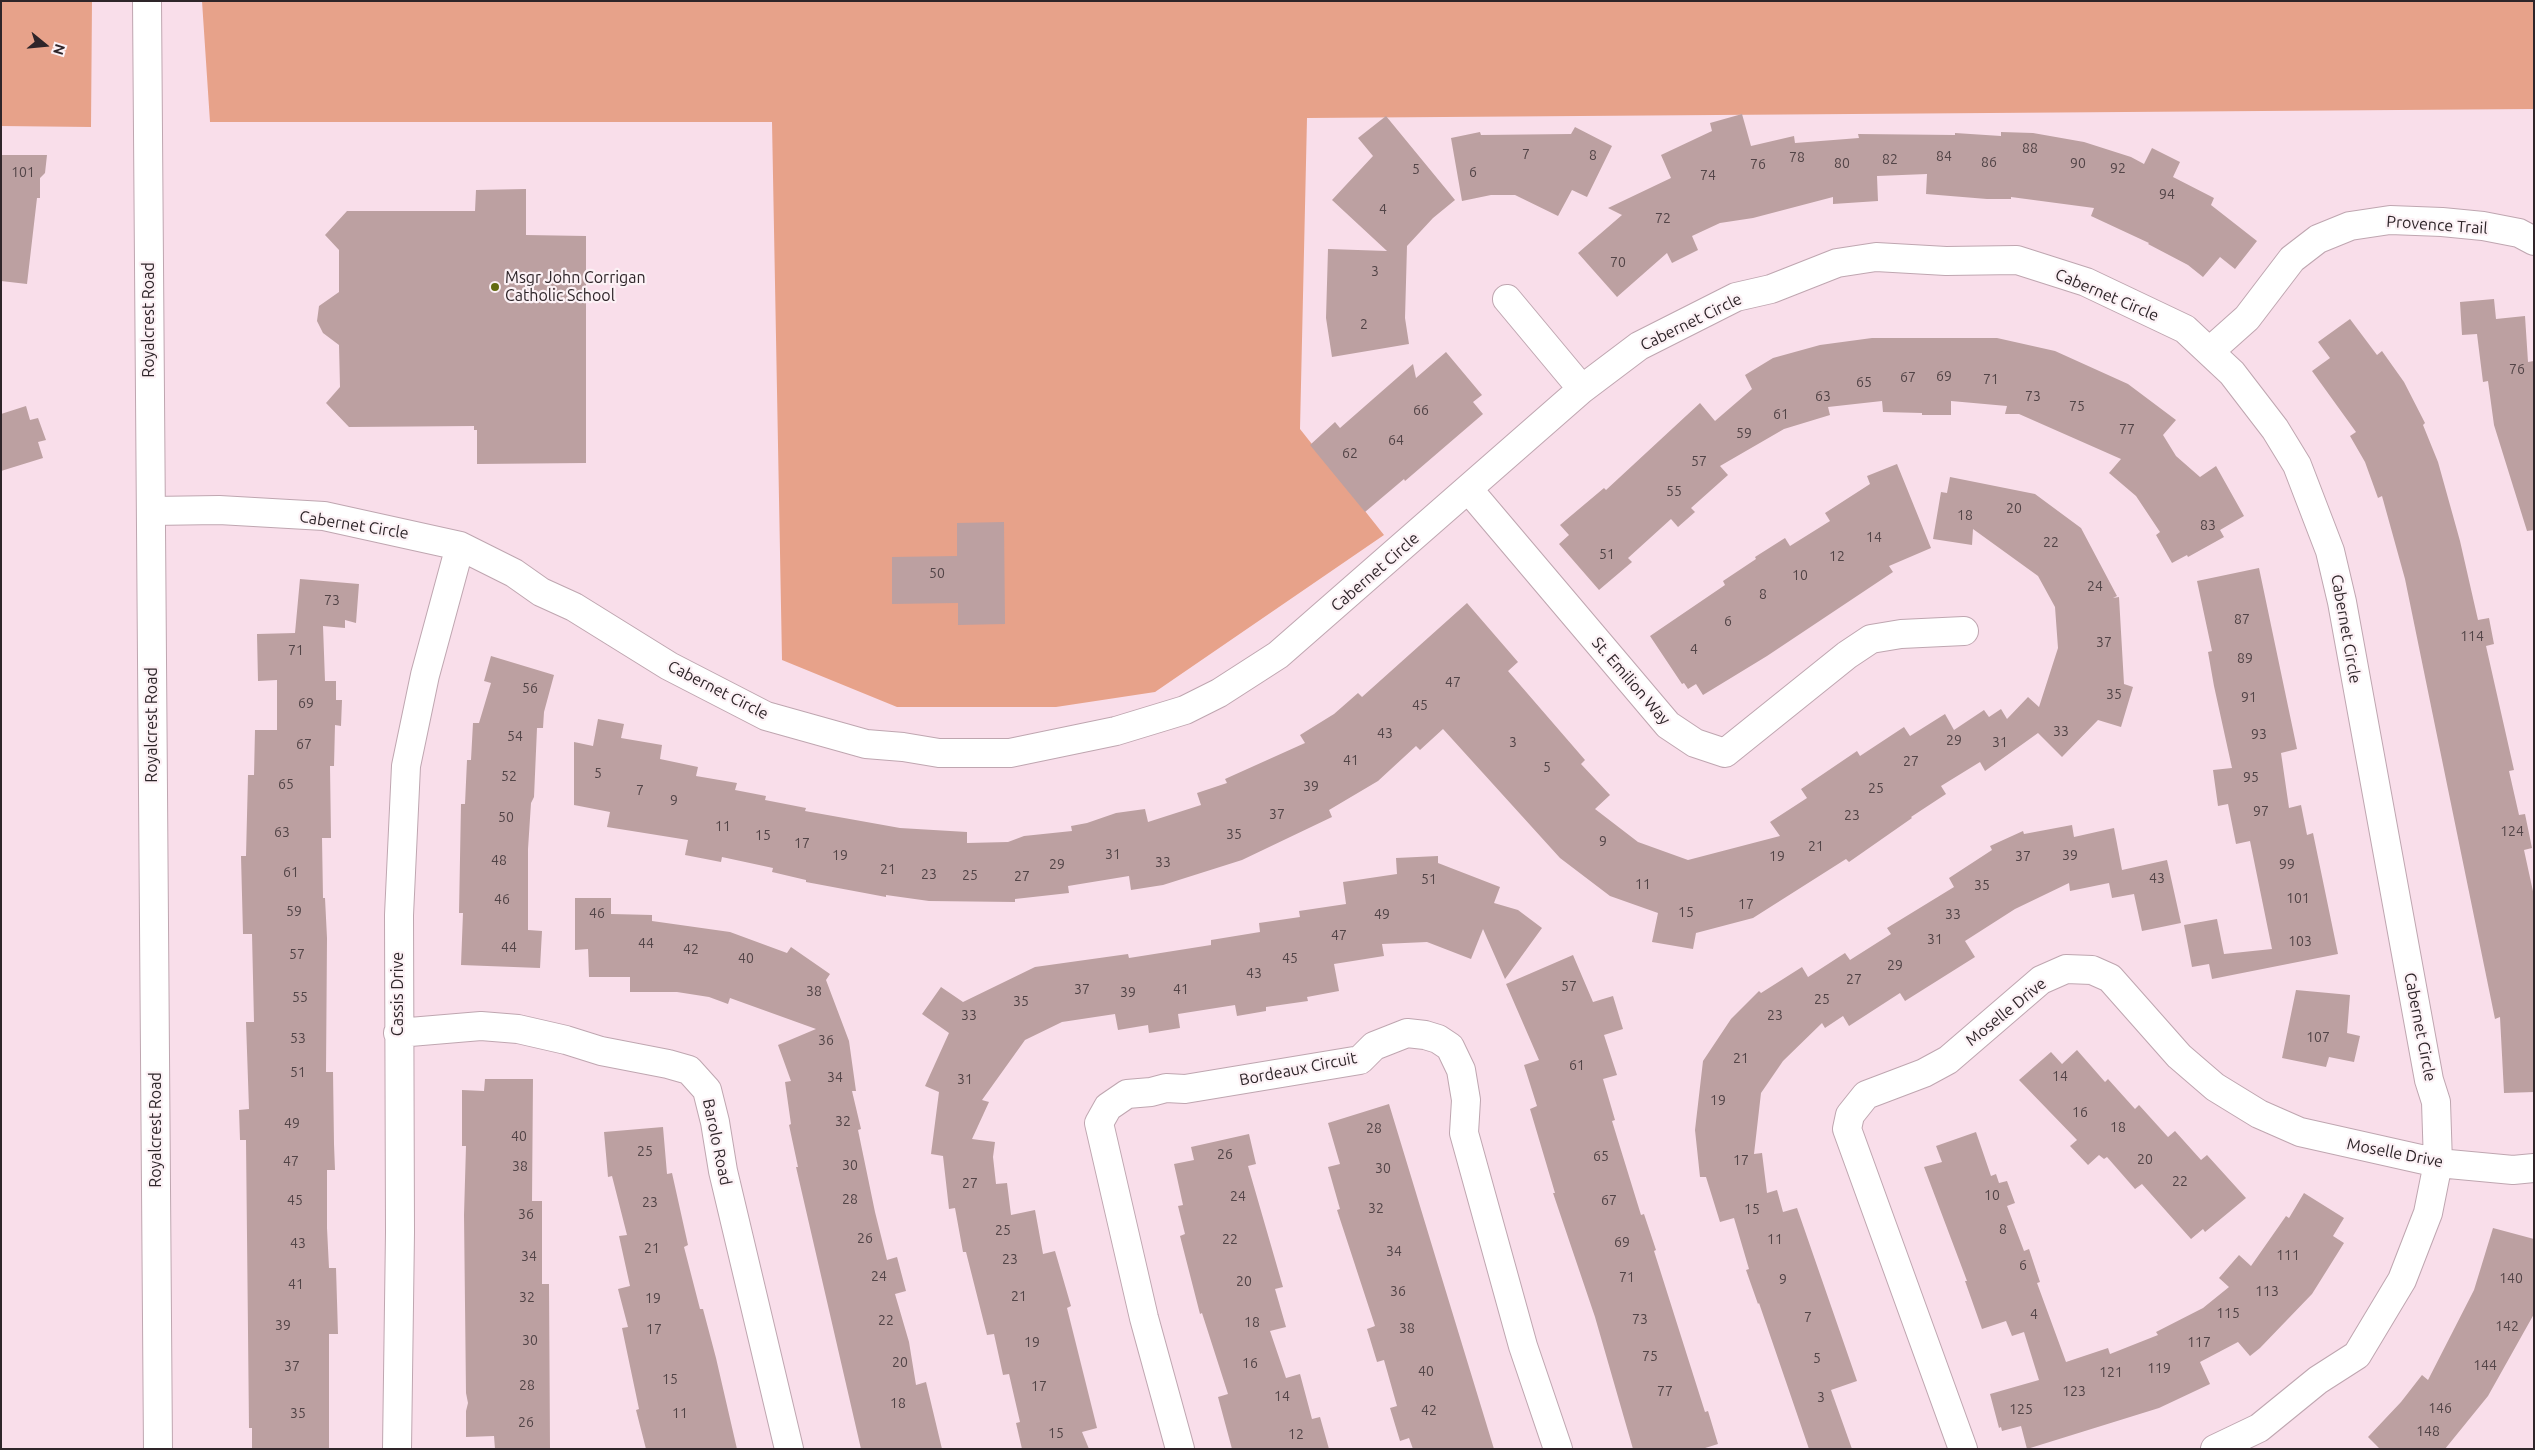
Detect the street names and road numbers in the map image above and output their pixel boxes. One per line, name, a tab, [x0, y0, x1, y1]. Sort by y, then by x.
street label: Provence Trail	[2386, 212, 2488, 238]
street label: Royalcrest Road	[139, 262, 159, 378]
street label: Cabernet Circle	[2052, 265, 2162, 325]
street label: Cabernet Circle	[1637, 289, 1745, 355]
street label: Cabernet Circle	[298, 507, 410, 543]
street label: Cabernet Circle	[1327, 529, 1423, 615]
street label: Cabernet Circle	[2327, 573, 2365, 685]
street label: St. Emilion Way	[1588, 633, 1674, 729]
street label: Cabernet Circle	[664, 656, 772, 724]
street label: Royalcrest Road	[142, 667, 162, 783]
street label: Cassis Drive	[388, 952, 408, 1036]
street label: Cabernet Circle	[2400, 971, 2440, 1083]
street label: Moselle Drive	[1962, 974, 2050, 1050]
street label: Bordeaux Circuit	[1238, 1048, 1358, 1090]
street label: Royalcrest Road	[146, 1072, 166, 1188]
street label: Barolo Road	[698, 1097, 736, 1187]
street label: Moselle Drive	[2345, 1134, 2445, 1172]

